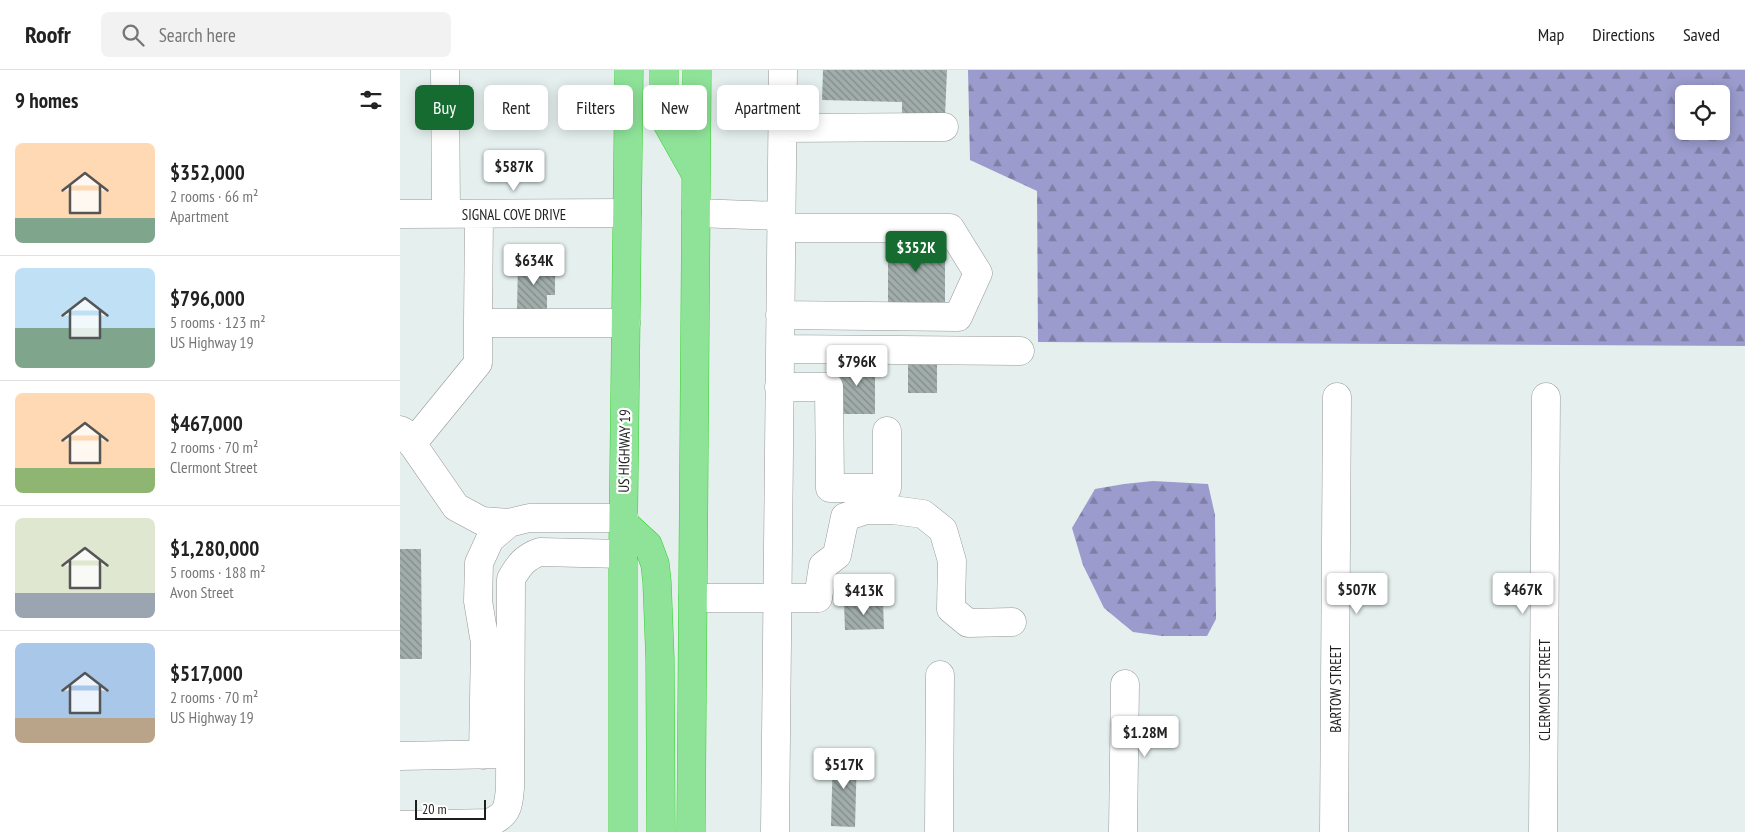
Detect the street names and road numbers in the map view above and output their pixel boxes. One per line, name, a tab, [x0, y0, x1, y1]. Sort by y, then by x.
street label: SIGNAL COVE DRIVE	[462, 205, 566, 224]
street label: US HIGHWAY 19	[614, 409, 634, 493]
street label: CLERMONT STREET	[1535, 639, 1554, 741]
street label: BARTOW STREET	[1326, 645, 1345, 733]

